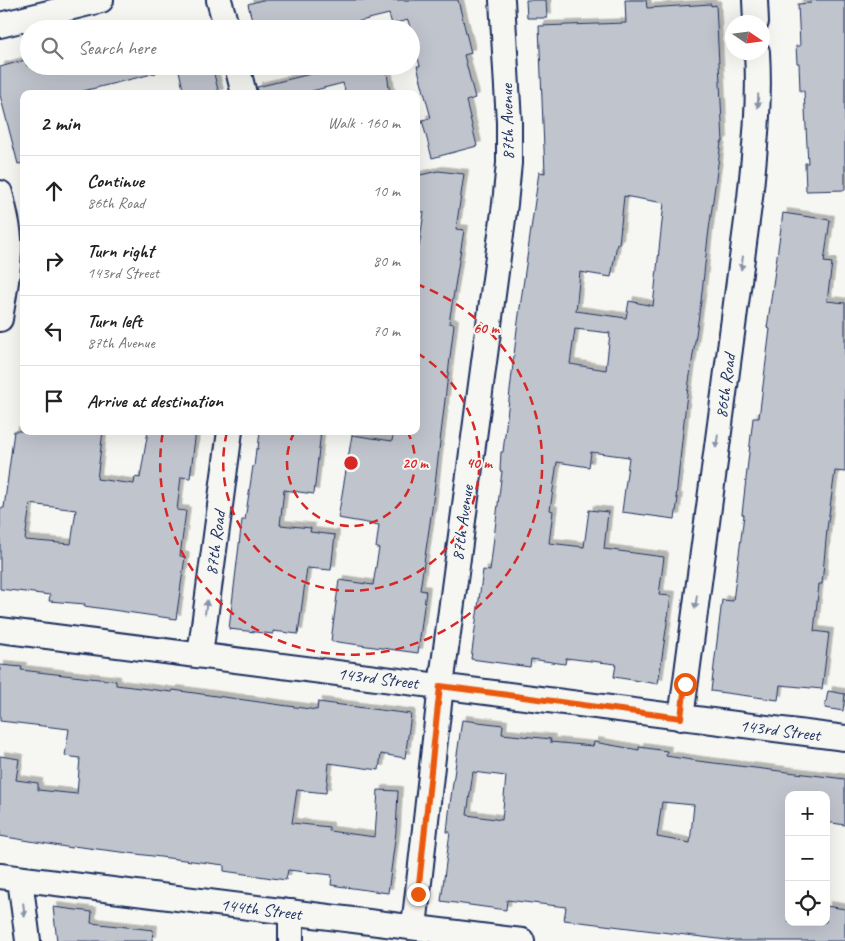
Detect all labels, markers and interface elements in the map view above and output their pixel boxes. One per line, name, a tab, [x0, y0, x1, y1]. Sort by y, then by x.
north arrow	[725, 15, 770, 60]
search box	[20, 20, 420, 75]
icon: search	[38, 34, 66, 62]
text: Search here	[78, 36, 155, 60]
street label: 87th Avenue	[495, 83, 519, 160]
one-way arrow	[754, 93, 762, 109]
text: 2 min	[40, 110, 80, 136]
text: Walk · 160 m	[328, 113, 400, 133]
text: Continue	[87, 169, 144, 193]
icon: ahead	[40, 177, 68, 205]
text: 10 m	[373, 181, 400, 201]
text: 86th Road	[87, 193, 145, 213]
text: Turn right	[87, 239, 154, 263]
icon: right	[40, 247, 68, 275]
text: 80 m	[373, 251, 400, 271]
one-way arrow	[737, 255, 745, 271]
text: 143rd Street	[87, 263, 159, 283]
text: Turn left	[87, 309, 142, 333]
icon: left	[40, 317, 68, 345]
text: 60 m	[473, 319, 500, 338]
text: 70 m	[373, 321, 400, 341]
text: 87th Avenue	[87, 333, 155, 353]
street label: 86th Road	[710, 349, 741, 420]
icon: arrive	[40, 387, 68, 415]
text: Arrive at destination	[87, 389, 223, 413]
one-way arrow	[713, 433, 721, 449]
centre of rings	[342, 454, 360, 472]
text: 20 m	[402, 454, 429, 473]
text: 40 m	[466, 454, 493, 473]
street label: 87th Avenue	[446, 483, 478, 562]
street label: 87th Road	[200, 506, 231, 577]
one-way arrow	[692, 595, 700, 611]
one-way arrow	[202, 598, 210, 614]
street label: 143rd Street	[336, 662, 422, 694]
route start	[674, 673, 697, 696]
street label: 143rd Street	[738, 714, 824, 746]
map controls	[785, 791, 830, 926]
button: +	[785, 791, 830, 836]
button: −	[785, 836, 830, 881]
button: locate	[785, 881, 830, 926]
route end	[407, 883, 430, 906]
street label: 144th Street	[219, 893, 305, 925]
one-way arrow	[20, 902, 28, 918]

